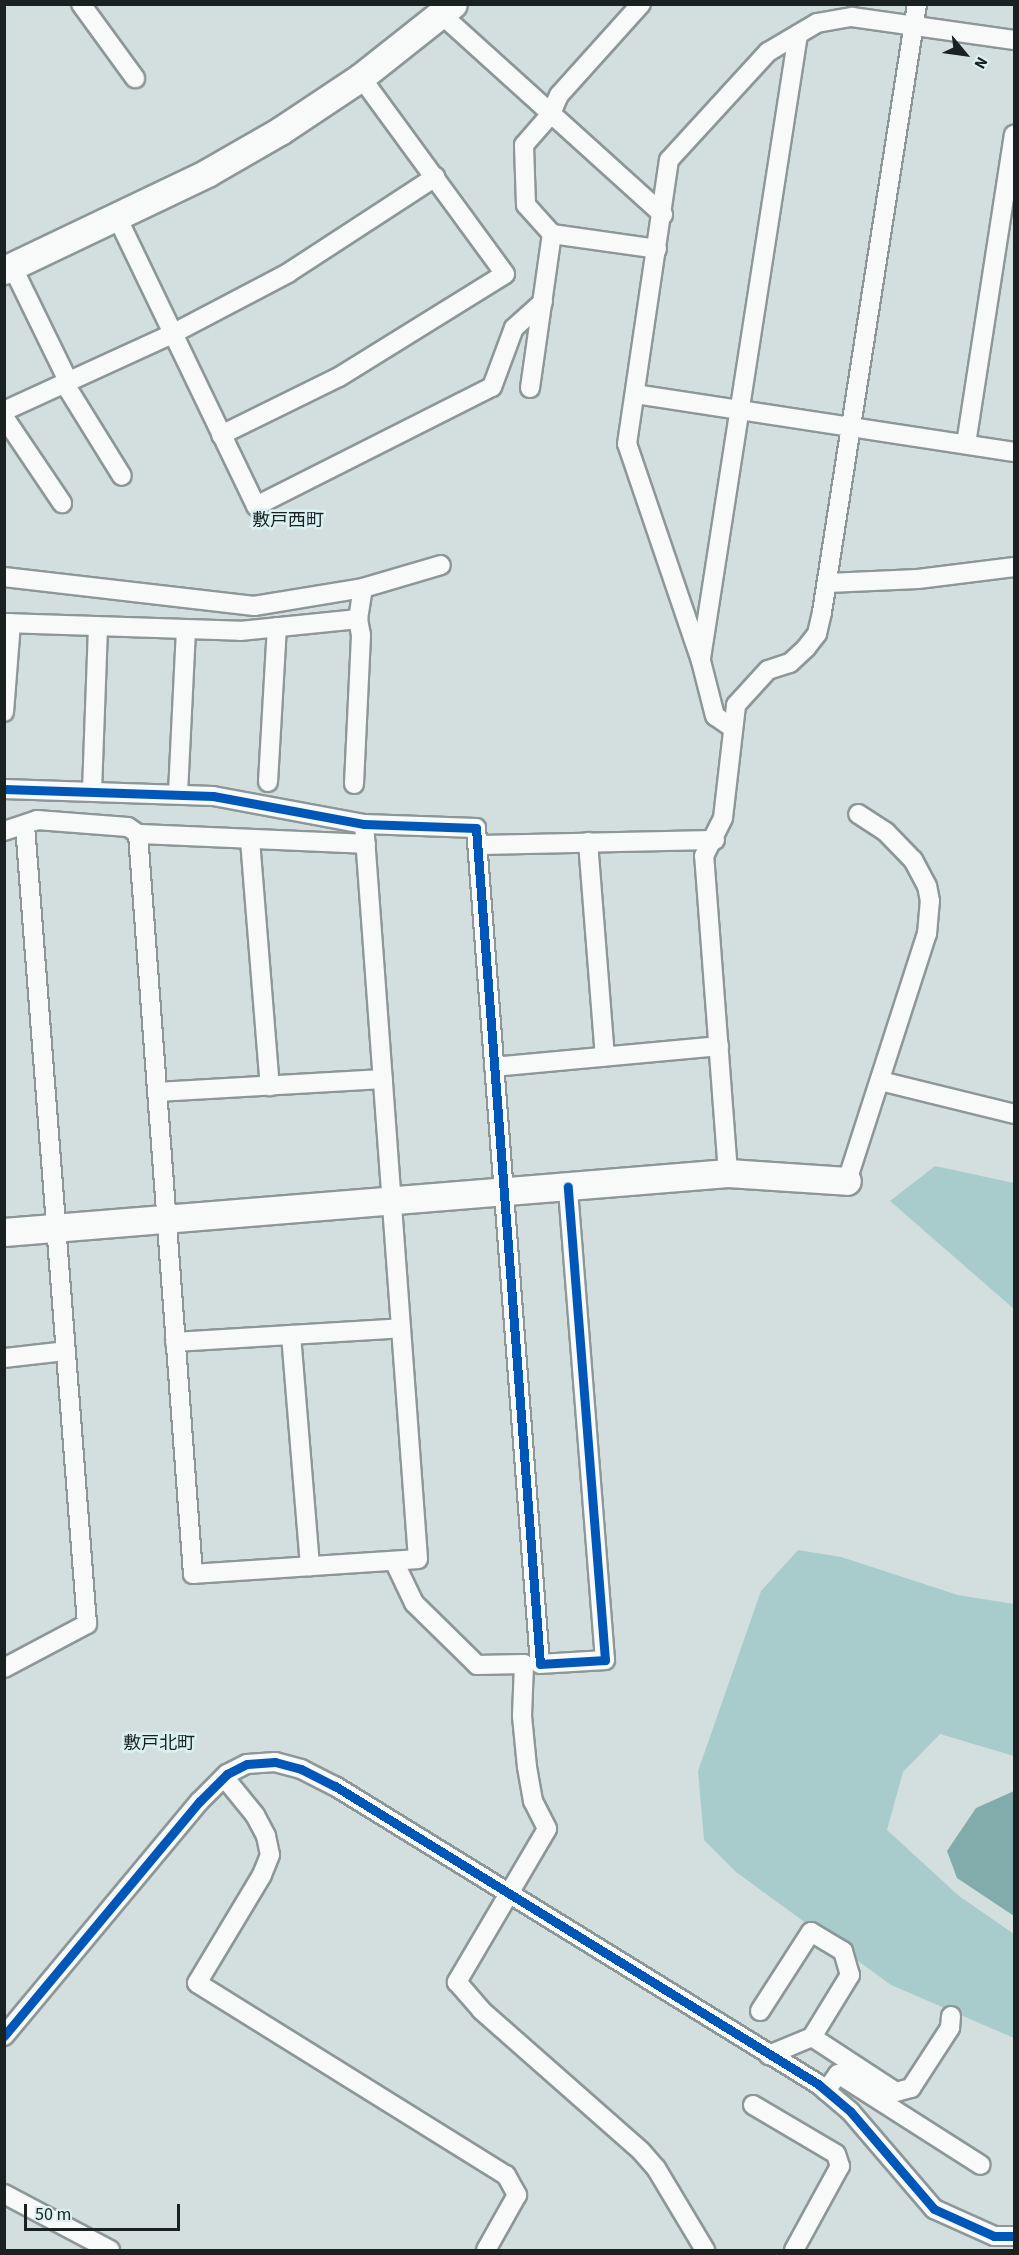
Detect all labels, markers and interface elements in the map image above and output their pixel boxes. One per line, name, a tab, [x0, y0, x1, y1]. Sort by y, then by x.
north arrow	[935, 24, 995, 84]
text: N	[969, 53, 993, 73]
district label: 敷戸西町	[252, 510, 324, 532]
district label: 敷戸北町	[123, 1733, 195, 1755]
scale bar	[27, 2192, 183, 2230]
text: 50 m	[35, 2202, 71, 2227]

